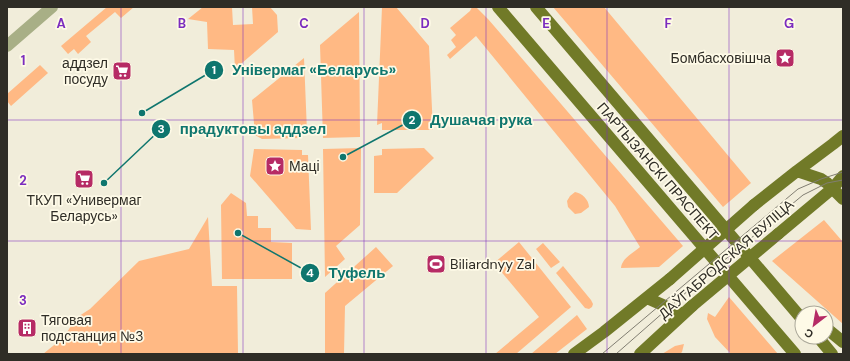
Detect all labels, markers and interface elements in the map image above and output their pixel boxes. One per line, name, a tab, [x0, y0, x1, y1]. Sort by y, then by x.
text: A	[56, 15, 66, 32]
text: B	[178, 15, 186, 32]
text: C	[299, 15, 309, 32]
text: D	[420, 15, 430, 32]
text: E	[542, 15, 550, 32]
text: F	[664, 15, 672, 32]
text: G	[784, 15, 794, 32]
place icon: Бомбасховішча	[774, 47, 796, 69]
place label: Бомбасховішча	[671, 49, 771, 67]
text: 1	[21, 52, 25, 69]
place label: аддзел посуду	[62, 54, 108, 88]
callout: Універмаг «Беларусь»	[204, 56, 404, 83]
supermarket icon: аддзел посуду	[111, 60, 133, 82]
text: Універмаг «Беларусь»	[232, 60, 396, 80]
text: 1	[212, 62, 216, 78]
street label: ПАРТЫЗАНСКІ ПРАСПЕКТ	[593, 98, 723, 244]
callout: Душачая рука	[402, 106, 540, 133]
text: Душачая рука	[430, 110, 533, 130]
text: 2	[409, 112, 416, 128]
callout: прадуктовы аддзел	[151, 115, 334, 142]
text: прадуктовы аддзел	[180, 119, 326, 139]
text: 3	[157, 121, 165, 137]
place icon: Маці	[264, 155, 286, 177]
place label: Маці	[289, 157, 320, 175]
supermarket icon: ТКУП «Универмаг Беларусь»	[73, 168, 95, 190]
text: 2	[19, 172, 27, 189]
place label: ТКУП «Универмаг Беларусь»	[26, 191, 142, 225]
street label: ДАЎГАБРОДСКАЯ ВУЛІЦА	[655, 195, 798, 323]
sports icon: Biliardnyy Zal	[425, 253, 447, 275]
place label: Biliardnyy Zal	[450, 255, 535, 273]
callout: Туфель	[300, 259, 393, 286]
text: Туфель	[329, 263, 385, 283]
text: 4	[306, 265, 314, 281]
text: 3	[19, 292, 27, 309]
north arrow	[794, 305, 834, 345]
place label: Тяговая подстанция №3	[41, 311, 143, 345]
building icon: Тяговая подстанция №3	[16, 317, 38, 339]
text: С	[802, 325, 816, 342]

